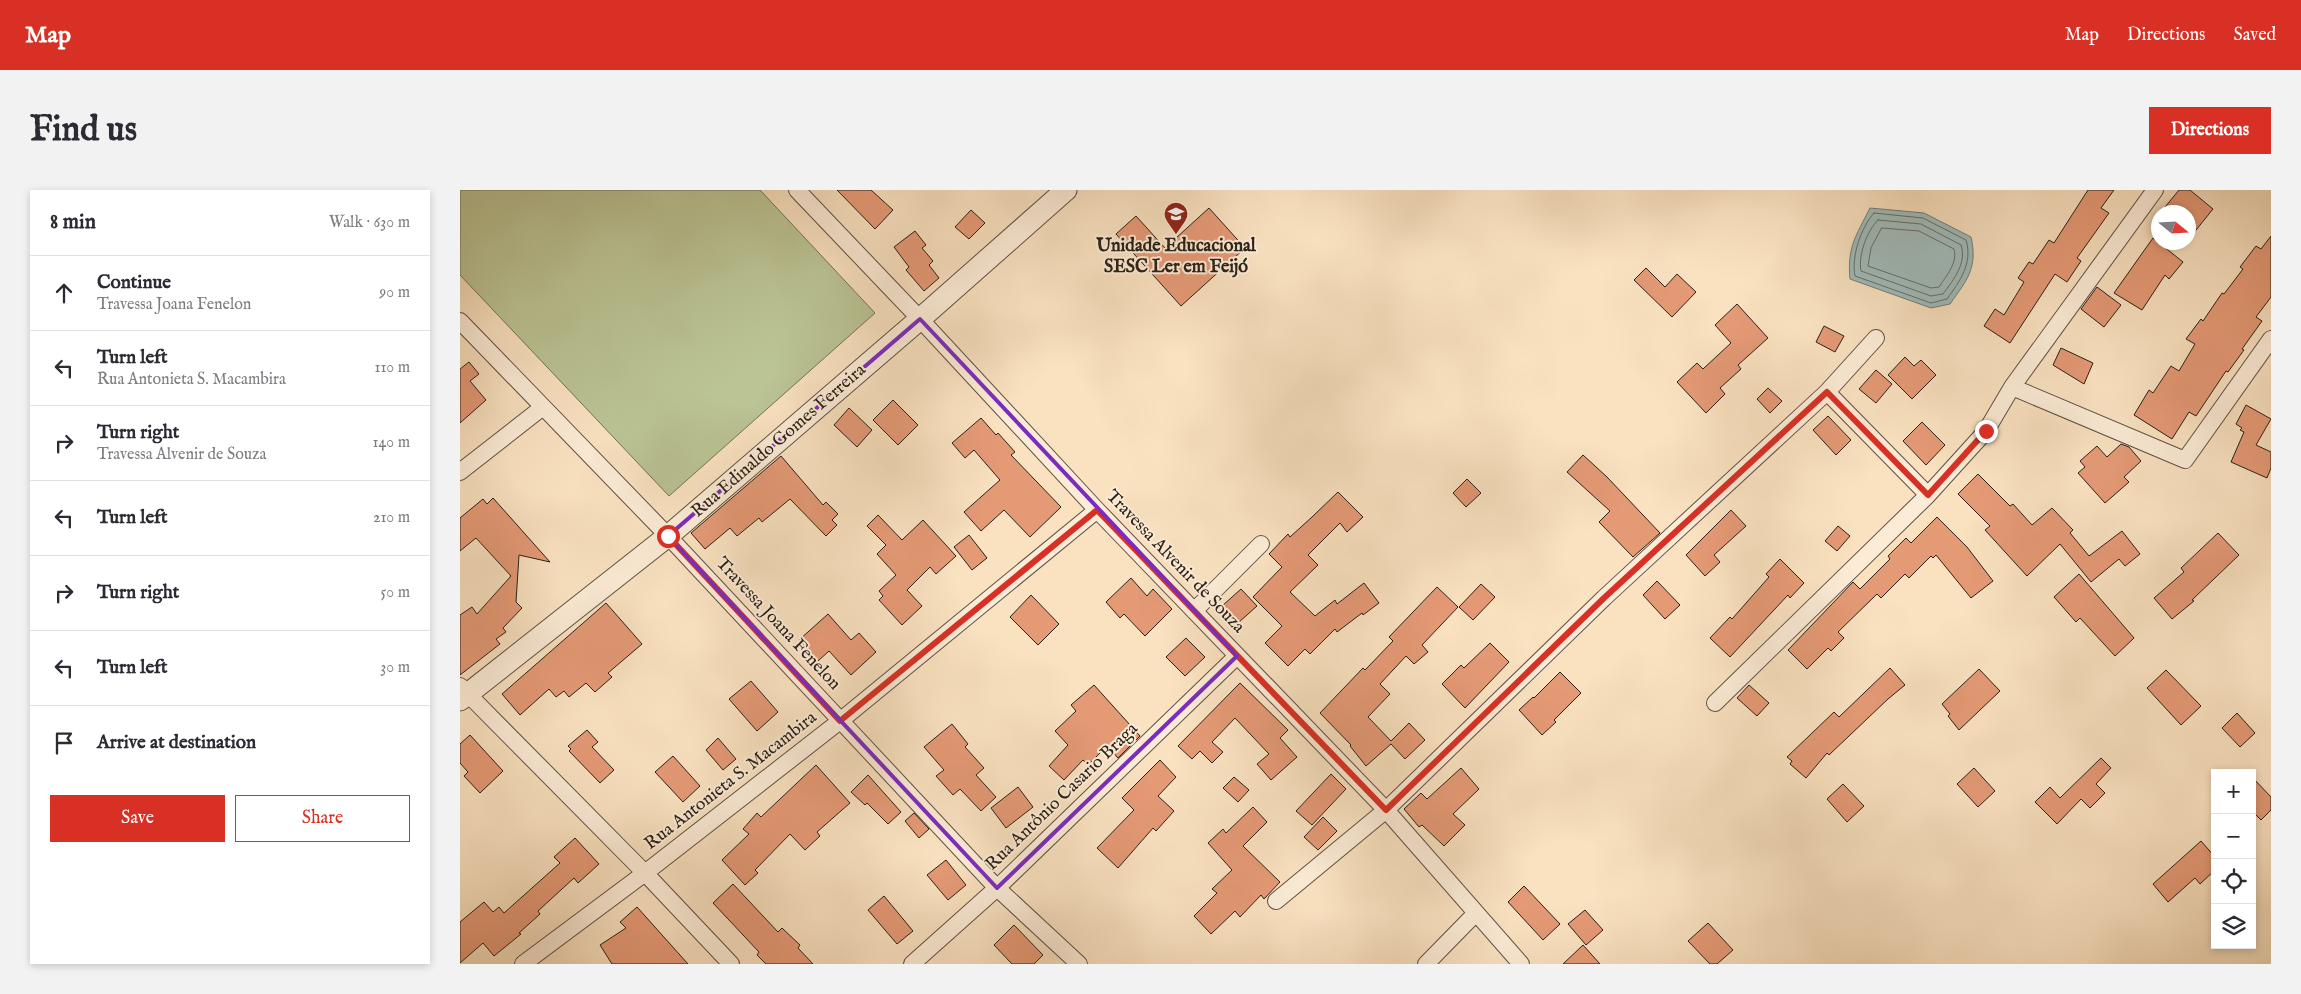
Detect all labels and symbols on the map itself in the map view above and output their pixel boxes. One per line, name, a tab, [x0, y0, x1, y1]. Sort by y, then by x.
school or university icon: Unidade Educacional SESC Ler em Feijó	[1163, 201, 1189, 235]
north arrow	[2151, 205, 2196, 250]
place label: Unidade Educacional SESC Ler em Feijó	[1095, 235, 1257, 279]
street label: Rua Edinaldo Gomes Ferreira	[687, 359, 871, 523]
route end	[1975, 420, 1998, 443]
street label: Travessa Alvenir de Souza	[1101, 485, 1250, 639]
route start	[657, 525, 680, 548]
street label: Travessa Joana Fenelon	[710, 553, 846, 696]
street label: Rua Antonieta S. Macambira	[640, 706, 822, 855]
street label: Rua Antônio Casario Braga	[981, 718, 1143, 876]

